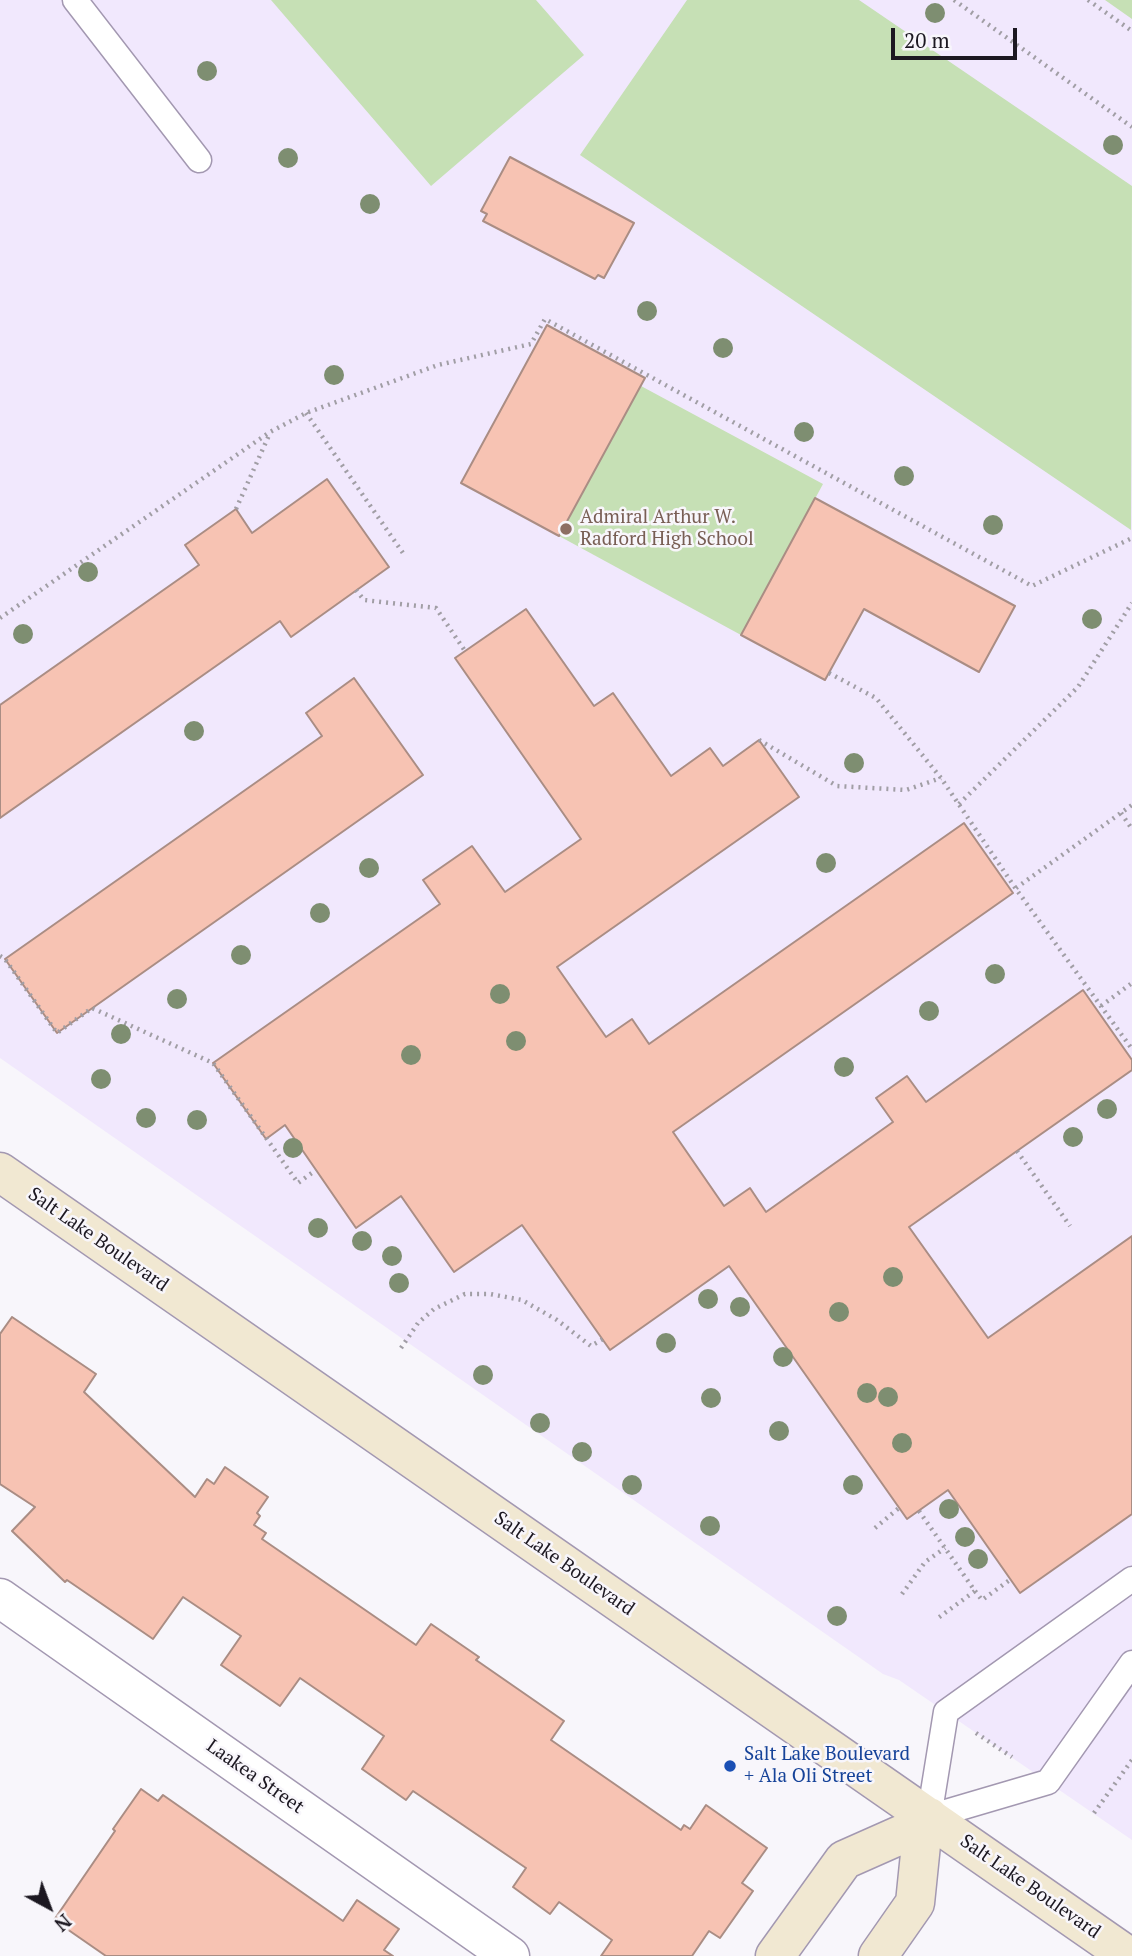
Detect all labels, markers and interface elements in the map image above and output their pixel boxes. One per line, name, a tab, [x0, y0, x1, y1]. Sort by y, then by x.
scale bar	[894, 14, 1020, 58]
text: 20 m	[904, 26, 950, 54]
place label: Admiral Arthur W. Radford High School	[580, 507, 754, 551]
marker: Admiral Arthur W. Radford High School	[558, 521, 574, 537]
street label: Salt Lake Boulevard	[23, 1183, 173, 1297]
street label: Salt Lake Boulevard	[489, 1507, 639, 1621]
street label: Laakea Street	[202, 1735, 308, 1819]
place label: Salt Lake Boulevard + Ala Oli Street	[744, 1744, 910, 1788]
marker: Salt Lake Boulevard + Ala Oli Street	[722, 1758, 738, 1774]
street label: Salt Lake Boulevard	[955, 1830, 1105, 1944]
north arrow	[14, 1872, 84, 1942]
text: N	[49, 1909, 77, 1937]

